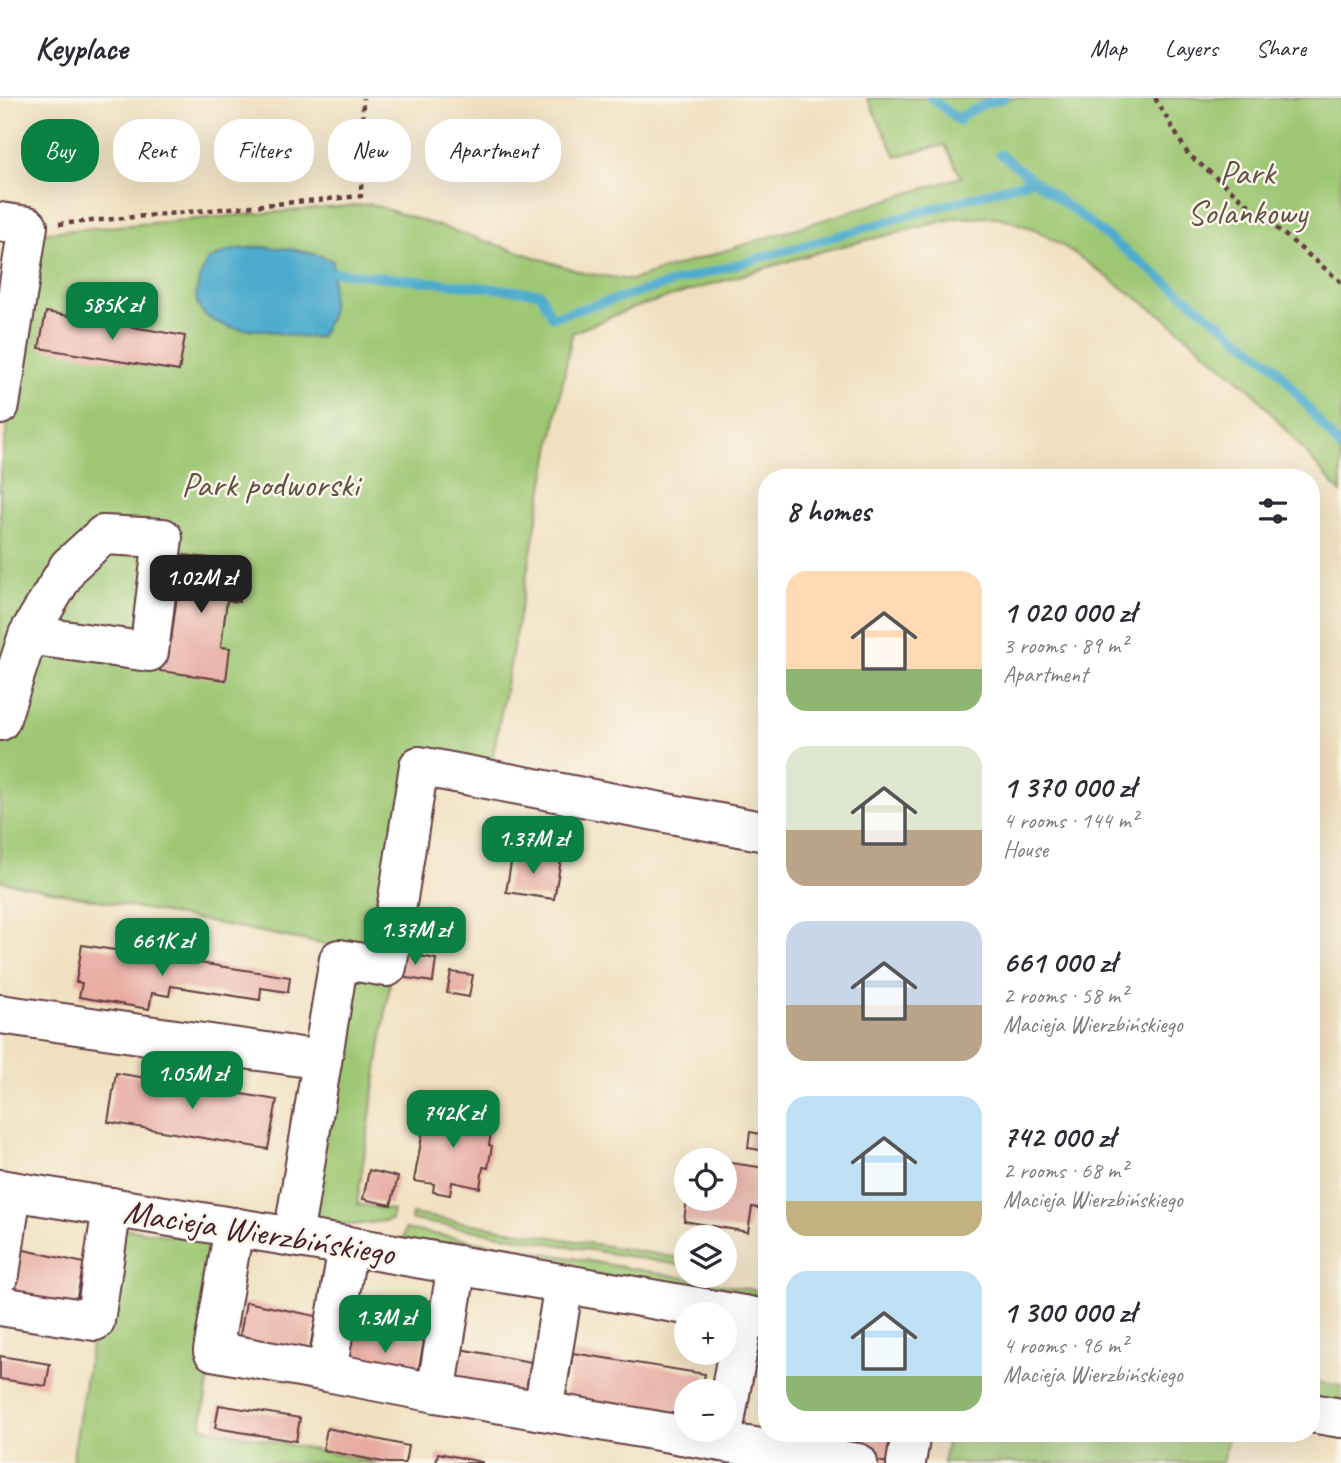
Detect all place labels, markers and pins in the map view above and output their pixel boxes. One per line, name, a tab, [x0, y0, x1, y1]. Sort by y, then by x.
pin: 585K zł	[47, 282, 177, 342]
pin: 1.02M zł	[129, 556, 273, 615]
pin: 1.37M zł	[461, 816, 605, 876]
pin: 1.37M zł	[343, 908, 487, 967]
pin: 661K zł	[97, 918, 227, 978]
pin: 1.05M zł	[120, 1052, 264, 1111]
pin: 742K zł	[388, 1090, 518, 1150]
pin: 1.3M zł	[320, 1296, 450, 1355]

